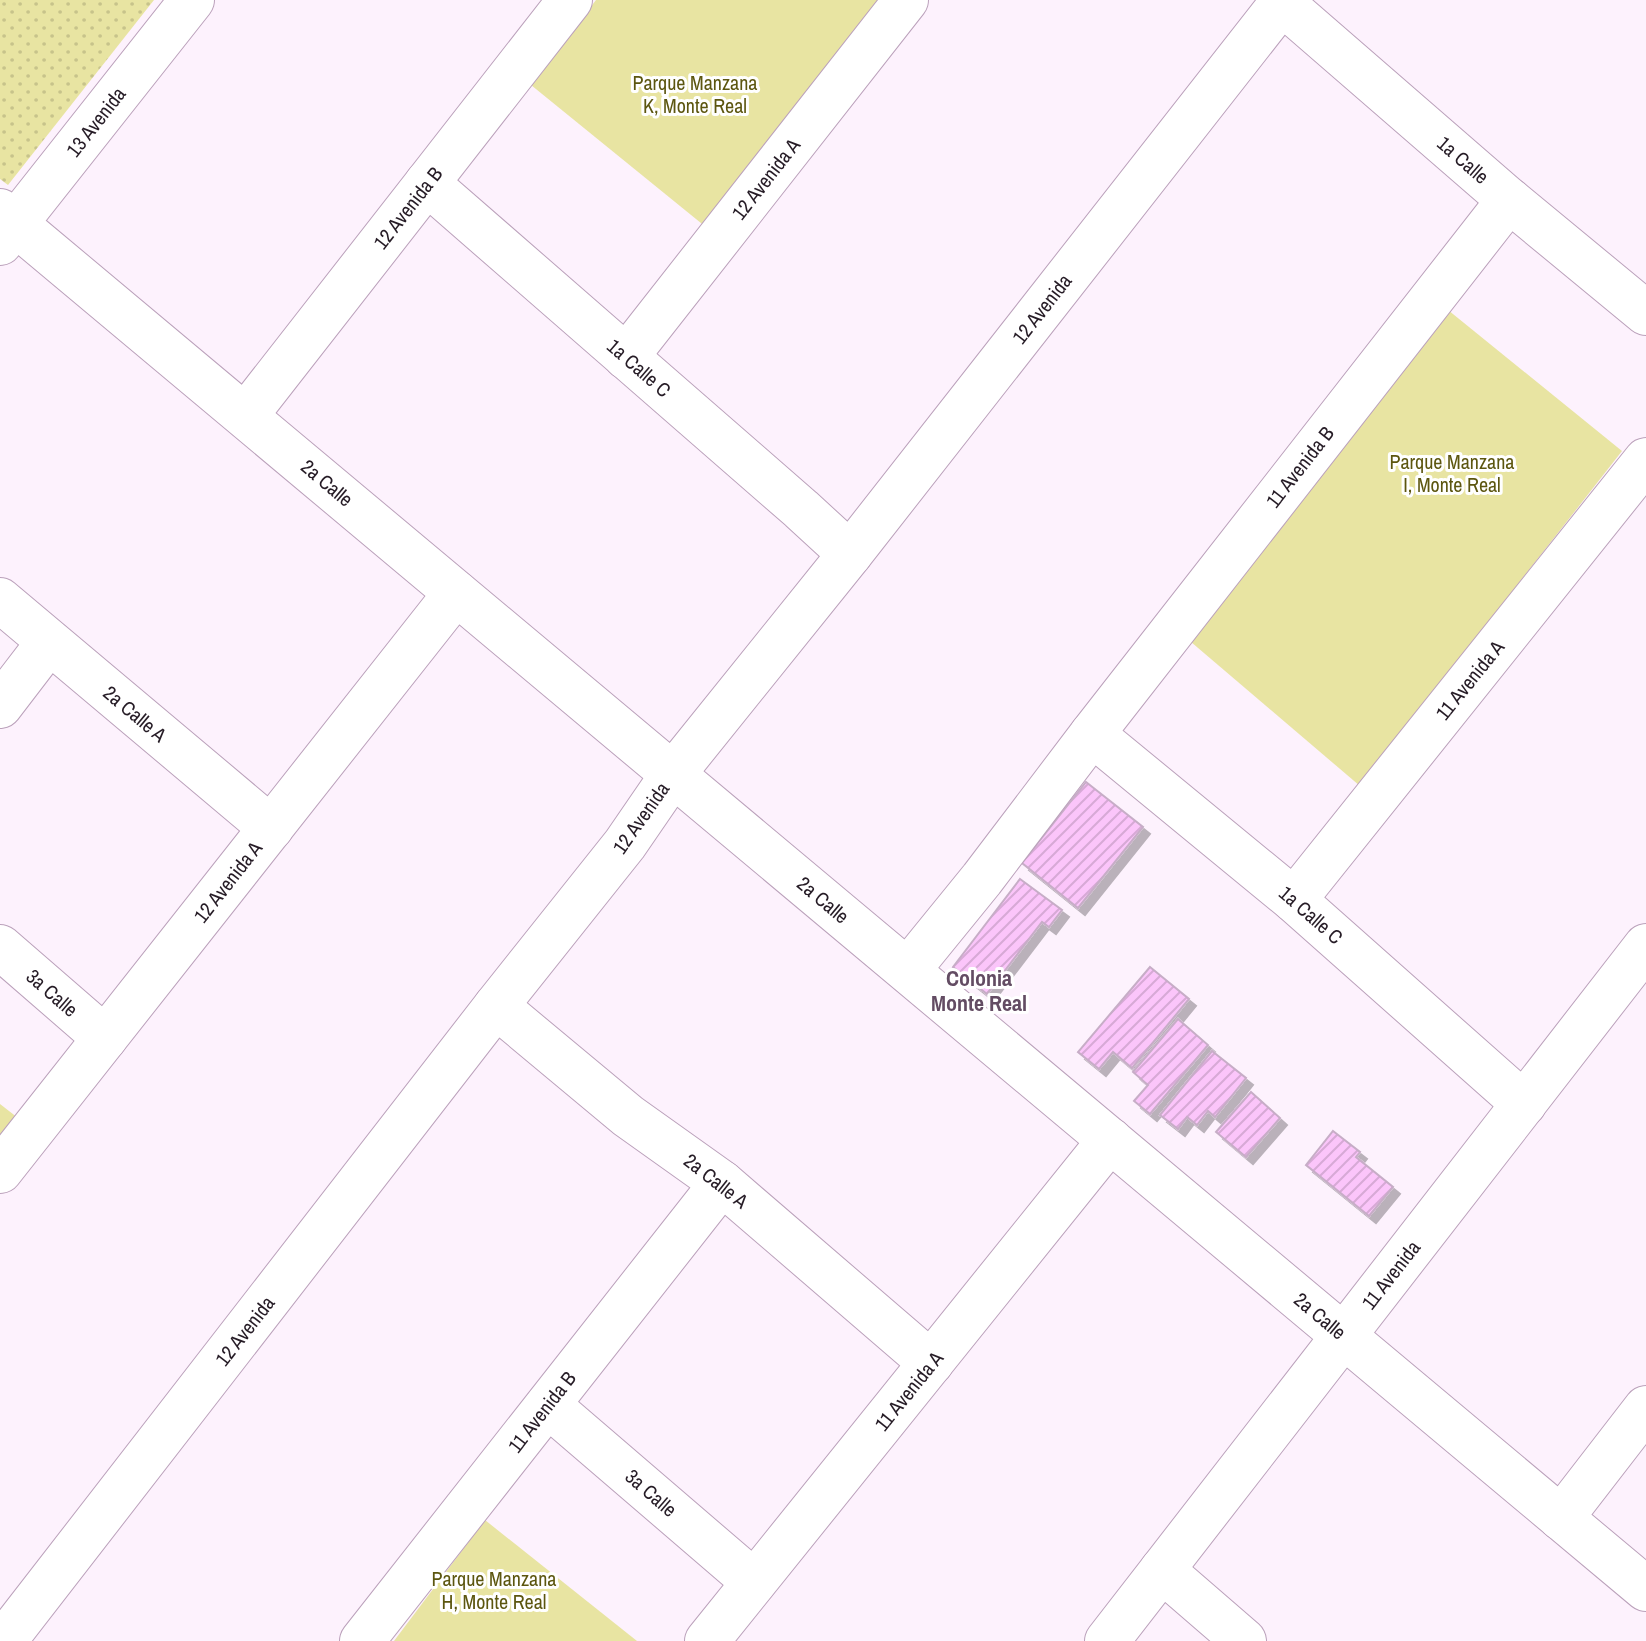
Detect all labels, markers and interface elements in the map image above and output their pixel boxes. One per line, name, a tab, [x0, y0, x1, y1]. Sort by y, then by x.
park label: Parque Manzana K, Monte Real	[633, 69, 757, 119]
street label: 13 Avenida	[60, 81, 131, 162]
street label: 1a Calle	[1432, 130, 1495, 190]
street label: 12 Avenida A	[725, 132, 806, 225]
street label: 12 Avenida B	[367, 161, 448, 254]
street label: 12 Avenida	[1006, 268, 1077, 349]
street label: 1a Calle C	[602, 332, 677, 403]
street label: 11 Avenida B	[1259, 420, 1340, 513]
park label: Parque Manzana I, Monte Real	[1390, 448, 1514, 498]
street label: 2a Calle	[296, 453, 359, 512]
street label: 11 Avenida A	[1429, 634, 1510, 725]
street label: 2a Calle A	[98, 679, 173, 748]
street label: 12 Avenida	[606, 776, 675, 859]
street label: 12 Avenida A	[187, 835, 268, 928]
street label: 2a Calle	[792, 870, 855, 929]
street label: 1a Calle C	[1274, 879, 1349, 950]
street label: 3a Calle	[21, 963, 84, 1023]
district label: Colonia Monte Real	[931, 963, 1027, 1018]
street label: 2a Calle A	[679, 1147, 754, 1214]
street label: 11 Avenida	[1355, 1235, 1426, 1315]
street label: 2a Calle	[1289, 1286, 1352, 1345]
street label: 12 Avenida	[209, 1290, 280, 1371]
street label: 11 Avenida A	[868, 1345, 949, 1436]
street label: 11 Avenida B	[501, 1365, 582, 1458]
street label: 3a Calle	[620, 1463, 683, 1523]
park label: Parque Manzana H, Monte Real	[432, 1565, 556, 1615]

